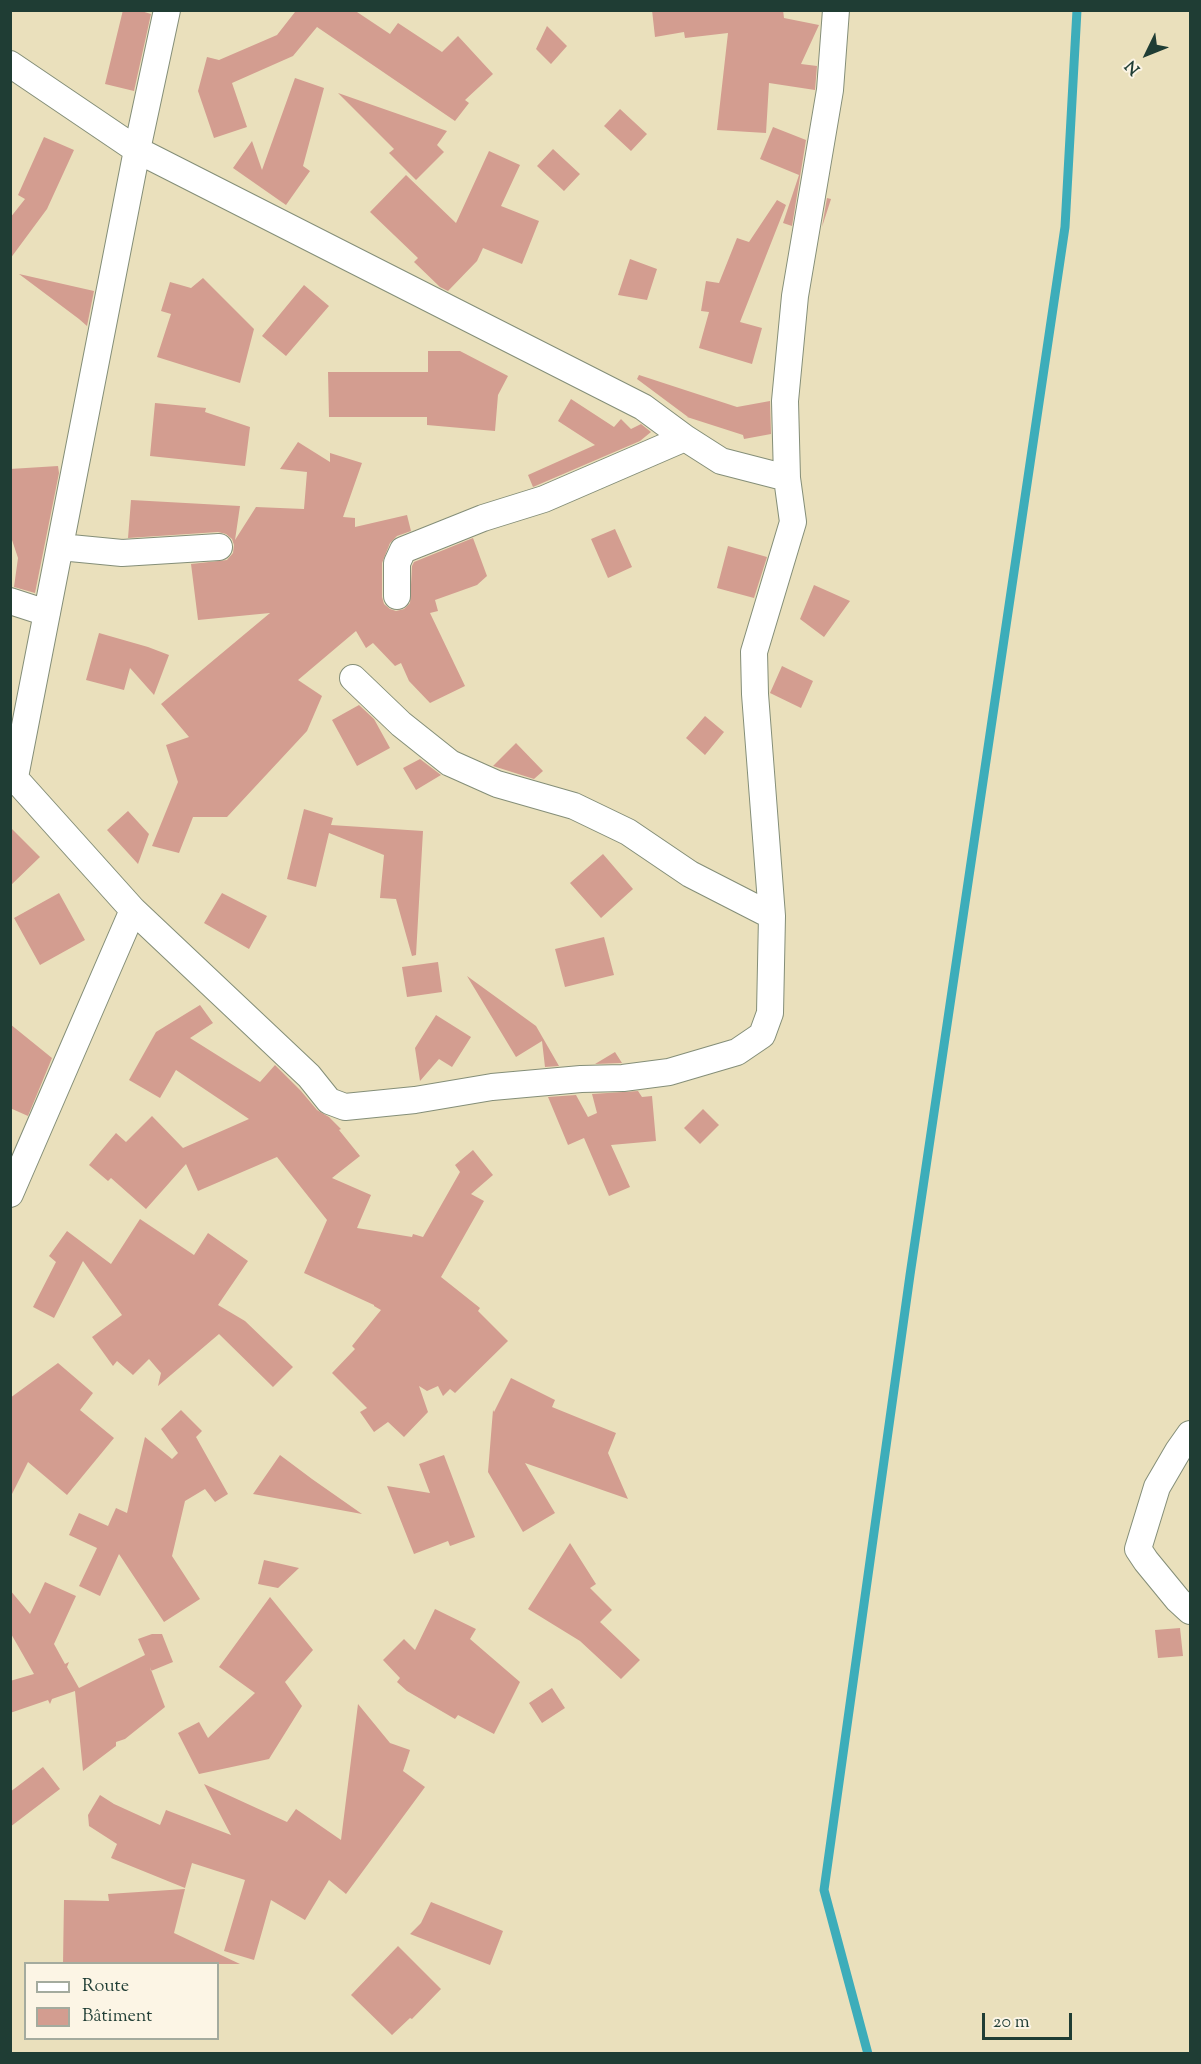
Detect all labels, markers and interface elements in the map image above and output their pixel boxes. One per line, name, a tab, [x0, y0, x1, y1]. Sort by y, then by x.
north arrow	[1117, 24, 1177, 84]
text: N	[1121, 54, 1146, 79]
legend	[24, 1962, 219, 2040]
text: Route	[82, 1974, 129, 2000]
scale bar	[985, 2001, 1075, 2039]
text: Bâtiment	[82, 2004, 152, 2030]
text: 20 m	[993, 2010, 1030, 2036]

